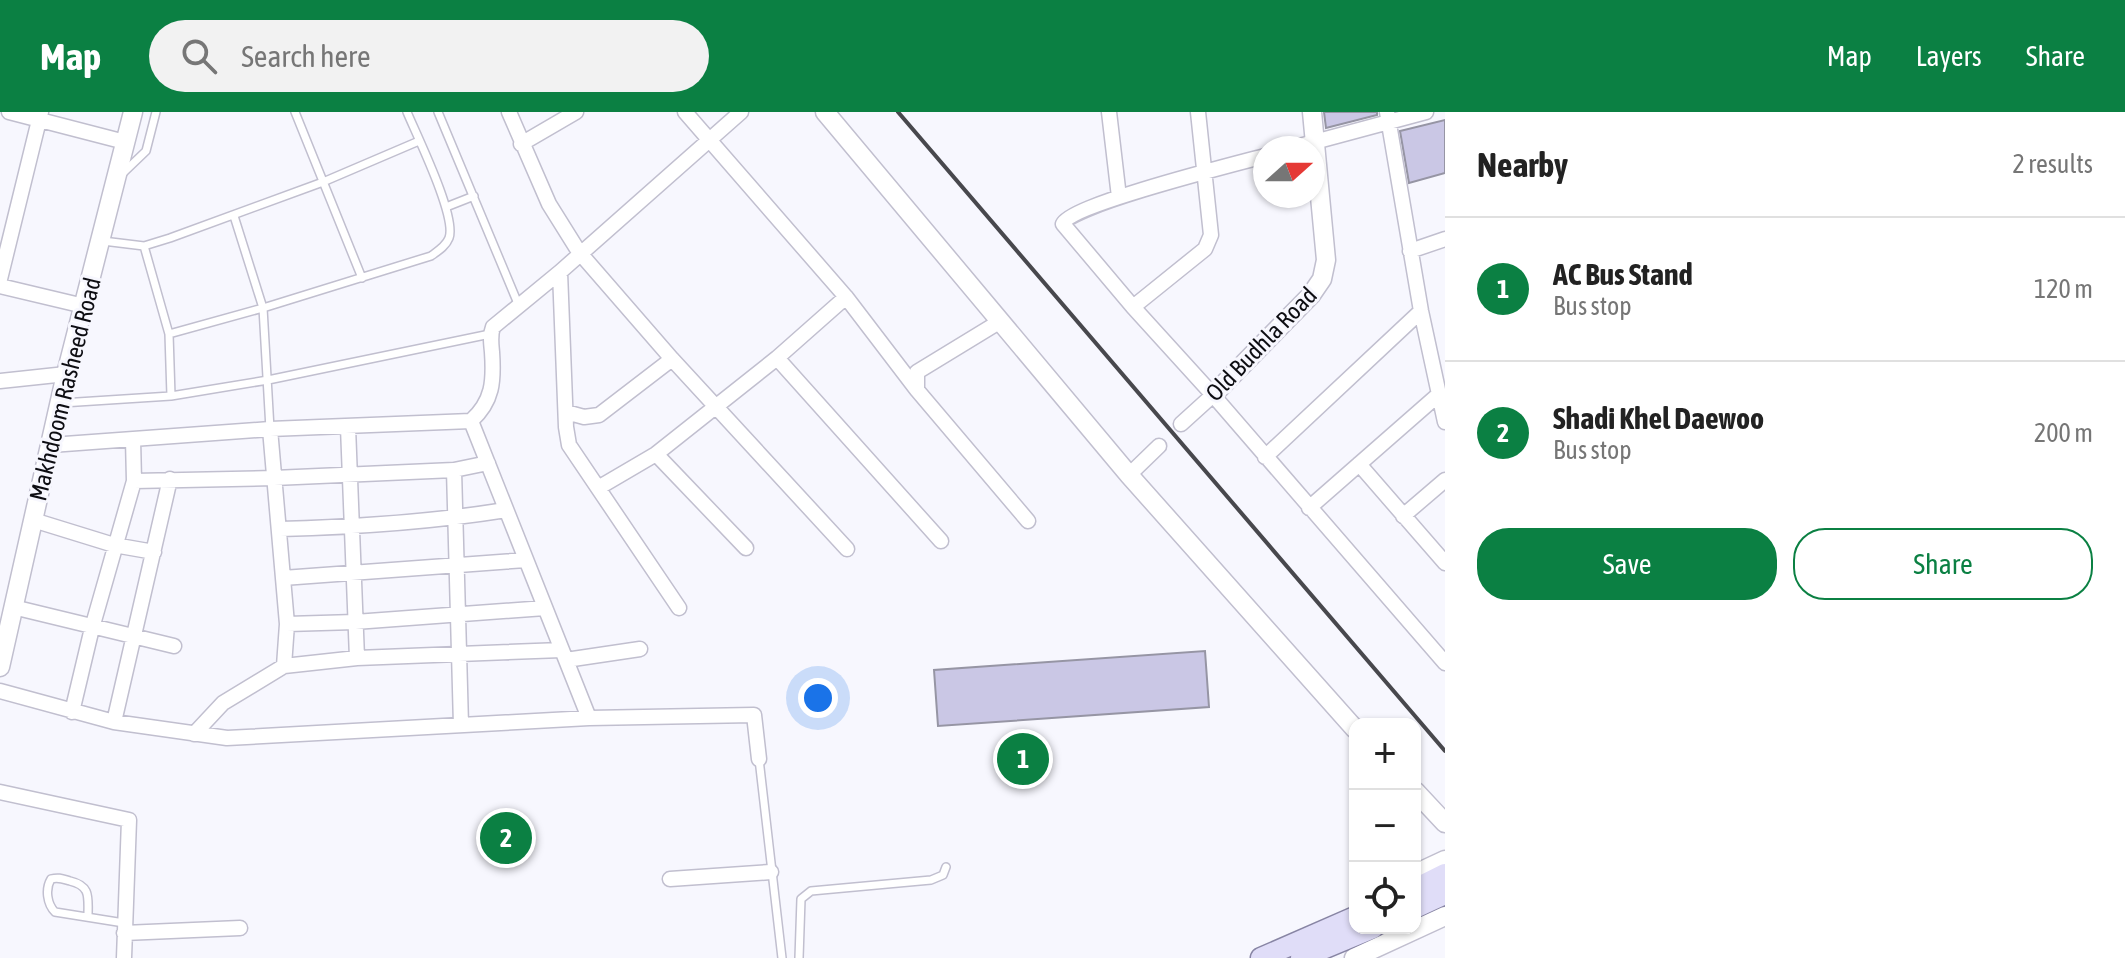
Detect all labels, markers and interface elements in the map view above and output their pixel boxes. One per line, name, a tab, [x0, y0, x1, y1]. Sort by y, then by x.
search box	[149, 20, 709, 92]
icon: search	[177, 34, 221, 78]
text: Map	[40, 35, 101, 78]
text: Search here	[241, 39, 371, 73]
text: Map	[1827, 40, 1872, 72]
text: Layers	[1916, 40, 1982, 72]
text: Share	[2026, 40, 2085, 72]
north arrow	[1253, 136, 1325, 208]
text: Nearby	[1477, 145, 1568, 184]
text: 2 results	[2012, 149, 2093, 179]
text: AC Bus Stand	[1553, 257, 1693, 291]
text: 1	[1497, 274, 1509, 304]
text: 120 m	[2034, 274, 2093, 304]
street label: Makhdoom Rasheed Road	[24, 275, 106, 503]
street label: Old Budhla Road	[1200, 282, 1322, 406]
text: Bus stop	[1553, 291, 1632, 321]
text: Shadi Khel Daewoo	[1553, 401, 1764, 435]
text: 2	[1497, 418, 1509, 448]
text: 200 m	[2034, 418, 2093, 448]
text: Bus stop	[1553, 435, 1632, 465]
button: Save	[1477, 528, 1777, 600]
button: Share	[1793, 528, 2093, 600]
your location	[798, 678, 838, 718]
map controls	[1349, 718, 1421, 934]
button: +	[1349, 718, 1421, 790]
pin: 1	[997, 729, 1049, 789]
button: −	[1349, 790, 1421, 862]
pin: 2	[480, 808, 532, 868]
button: locate	[1349, 862, 1421, 934]

